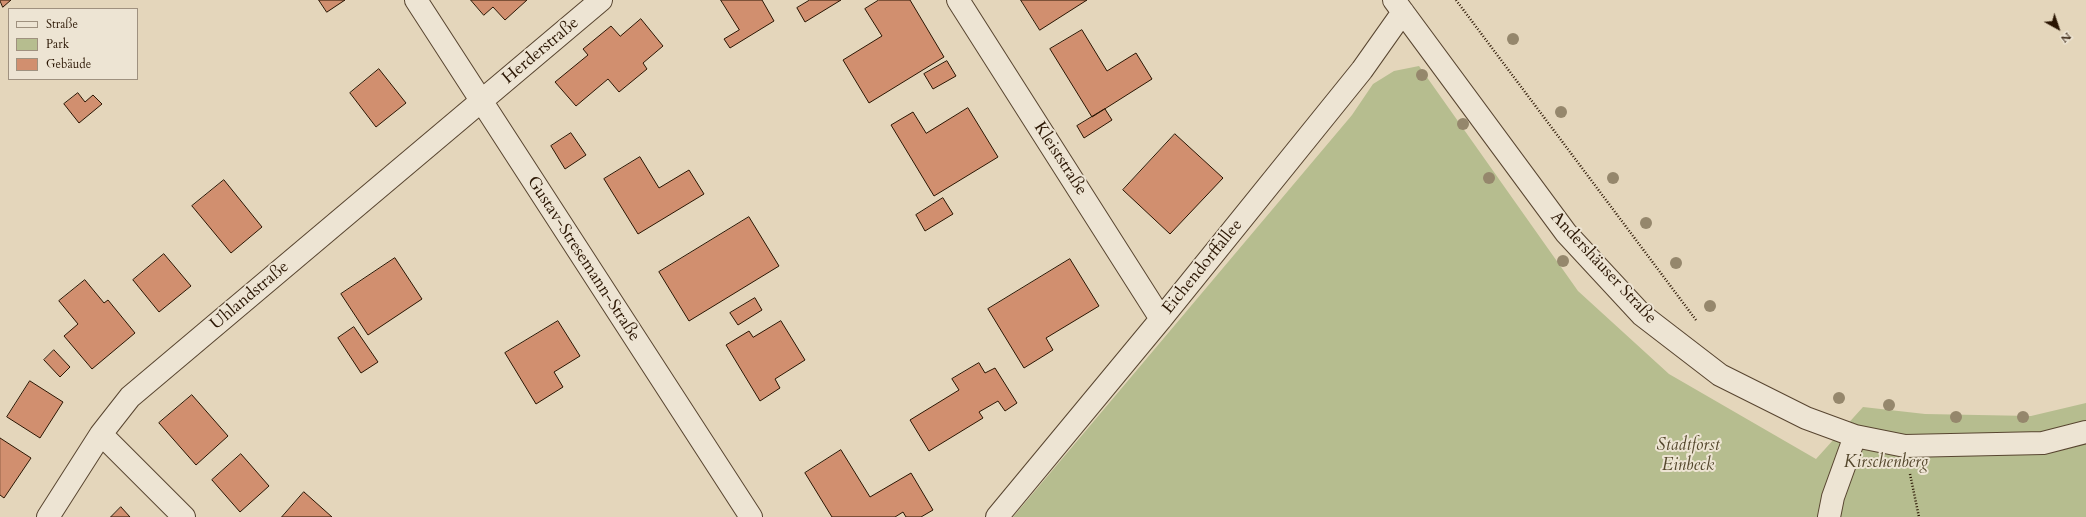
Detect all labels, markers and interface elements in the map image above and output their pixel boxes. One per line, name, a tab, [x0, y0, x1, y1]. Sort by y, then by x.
legend	[8, 8, 138, 80]
north arrow	[2038, 8, 2078, 48]
street label: Herderstraße	[499, 13, 583, 89]
text: Straße	[46, 16, 78, 32]
text: N	[2058, 29, 2075, 46]
text: Park	[46, 36, 69, 52]
text: Gebäude	[46, 56, 91, 72]
street label: Kleiststraße	[1029, 119, 1091, 199]
street label: Gustav-Stresemann-Straße	[522, 173, 644, 345]
street label: Andershäuser Straße	[1546, 208, 1660, 328]
street label: Eichendorffallee	[1159, 216, 1247, 318]
street label: Uhlandstraße	[207, 257, 293, 335]
park label: Stadtforst Einbeck	[1656, 436, 1720, 476]
park label: Kirschenberg	[1844, 453, 1928, 473]

